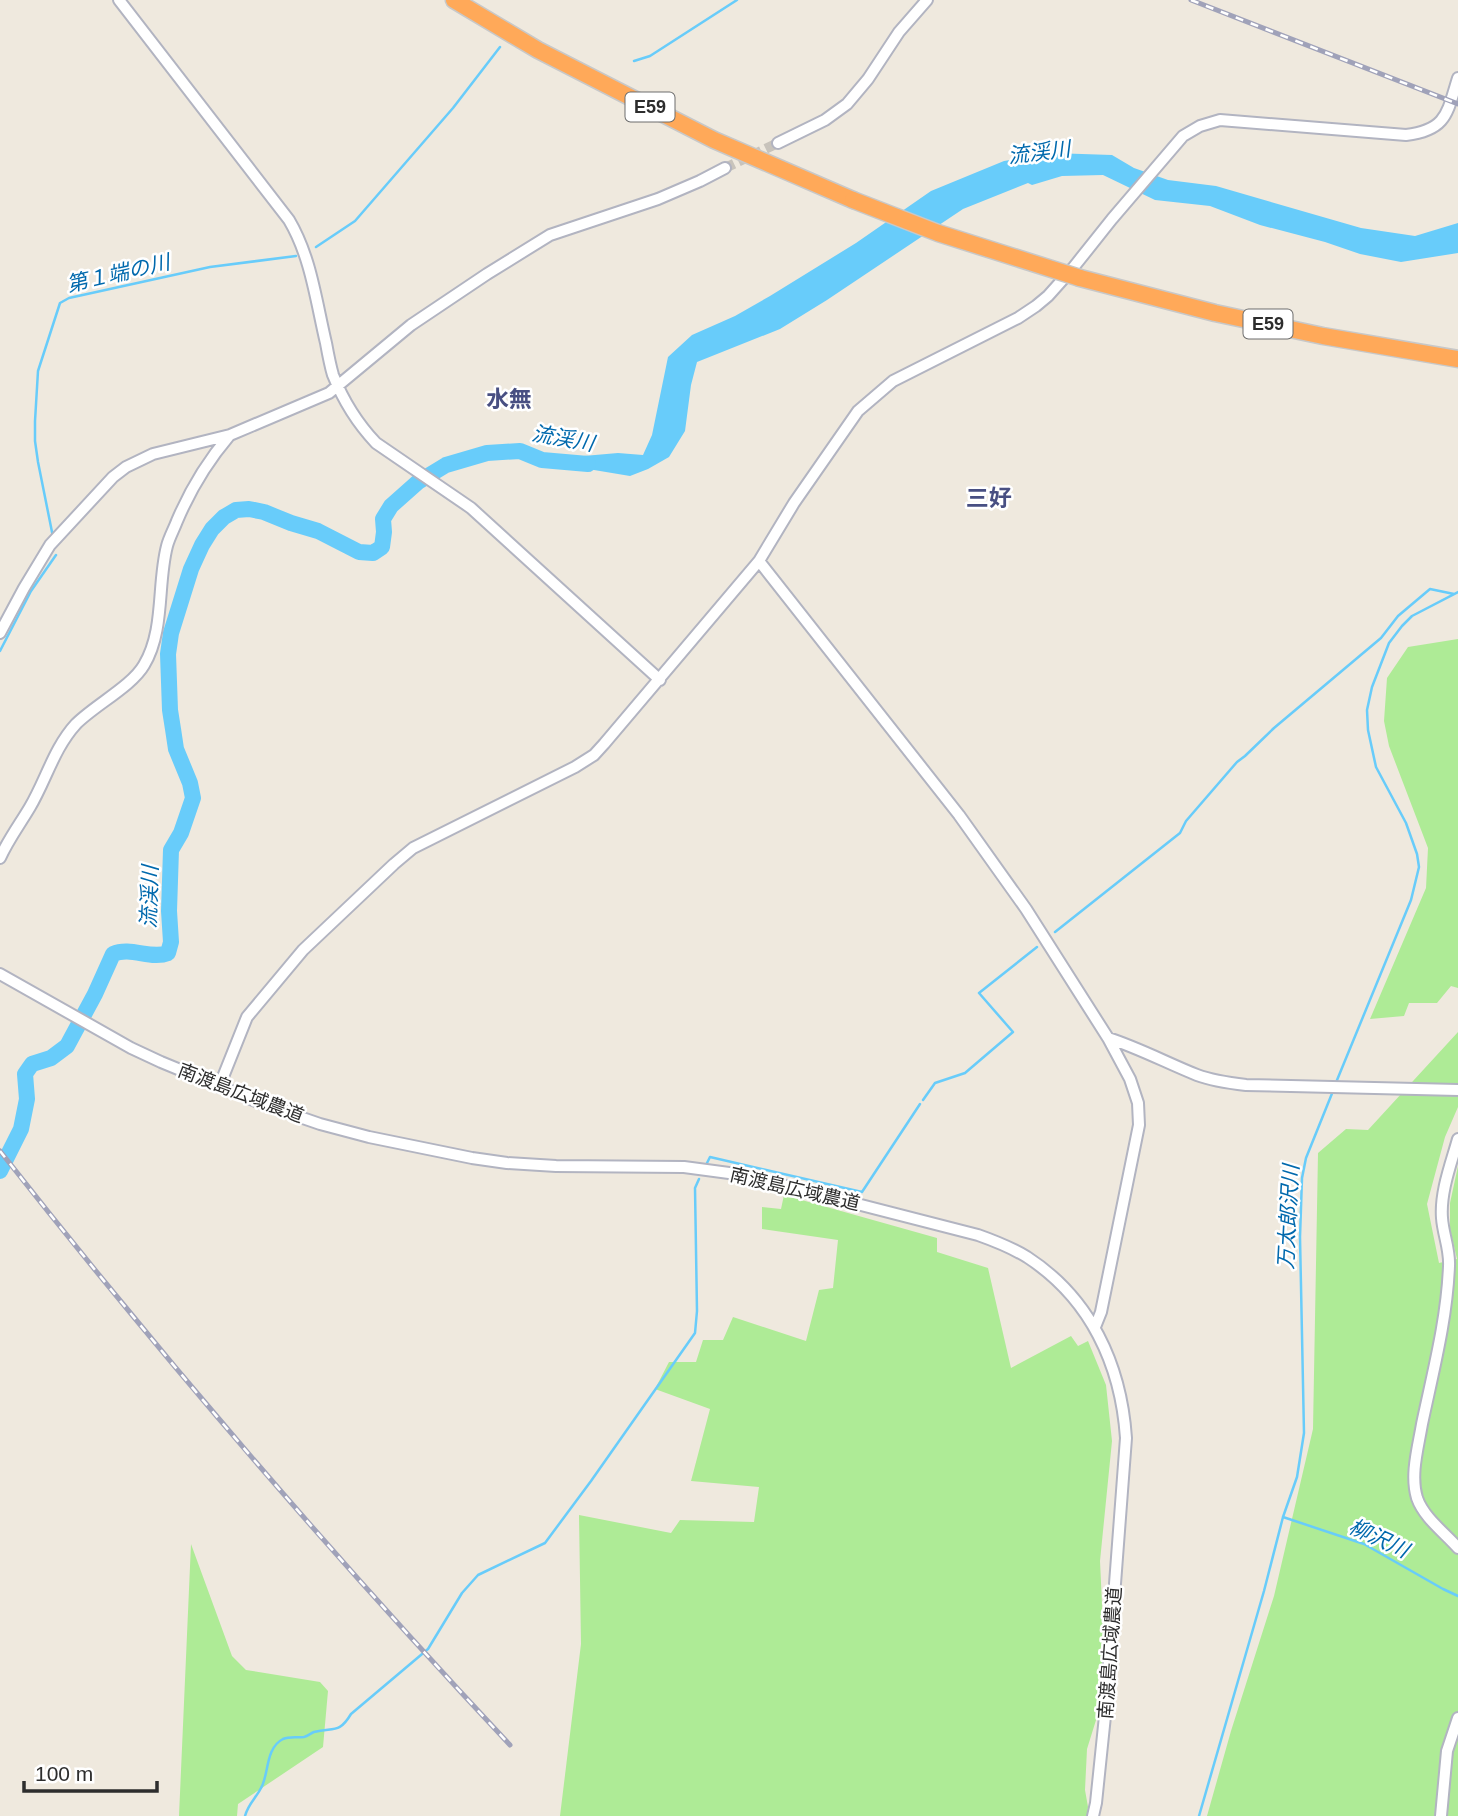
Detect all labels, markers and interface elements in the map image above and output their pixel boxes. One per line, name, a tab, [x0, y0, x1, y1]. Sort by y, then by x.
road number: E59	[626, 92, 674, 122]
water label: 流渓川	[1006, 137, 1074, 167]
water label: 第１端の川	[64, 250, 174, 296]
road number: E59	[1244, 310, 1292, 338]
district label: 水無	[486, 386, 532, 412]
water label: 流渓川	[530, 421, 598, 455]
district label: 三好	[966, 485, 1012, 511]
water label: 流渓川	[136, 863, 162, 929]
street label: 南渡島広域農道	[175, 1059, 307, 1127]
water label: 万太郎沢川	[1274, 1162, 1302, 1270]
street label: 南渡島広域農道	[728, 1164, 862, 1214]
water label: 柳沢川	[1346, 1514, 1414, 1563]
street label: 南渡島広域農道	[1095, 1586, 1125, 1720]
scale bar	[24, 1750, 158, 1794]
text: 100 m	[35, 1762, 93, 1785]

